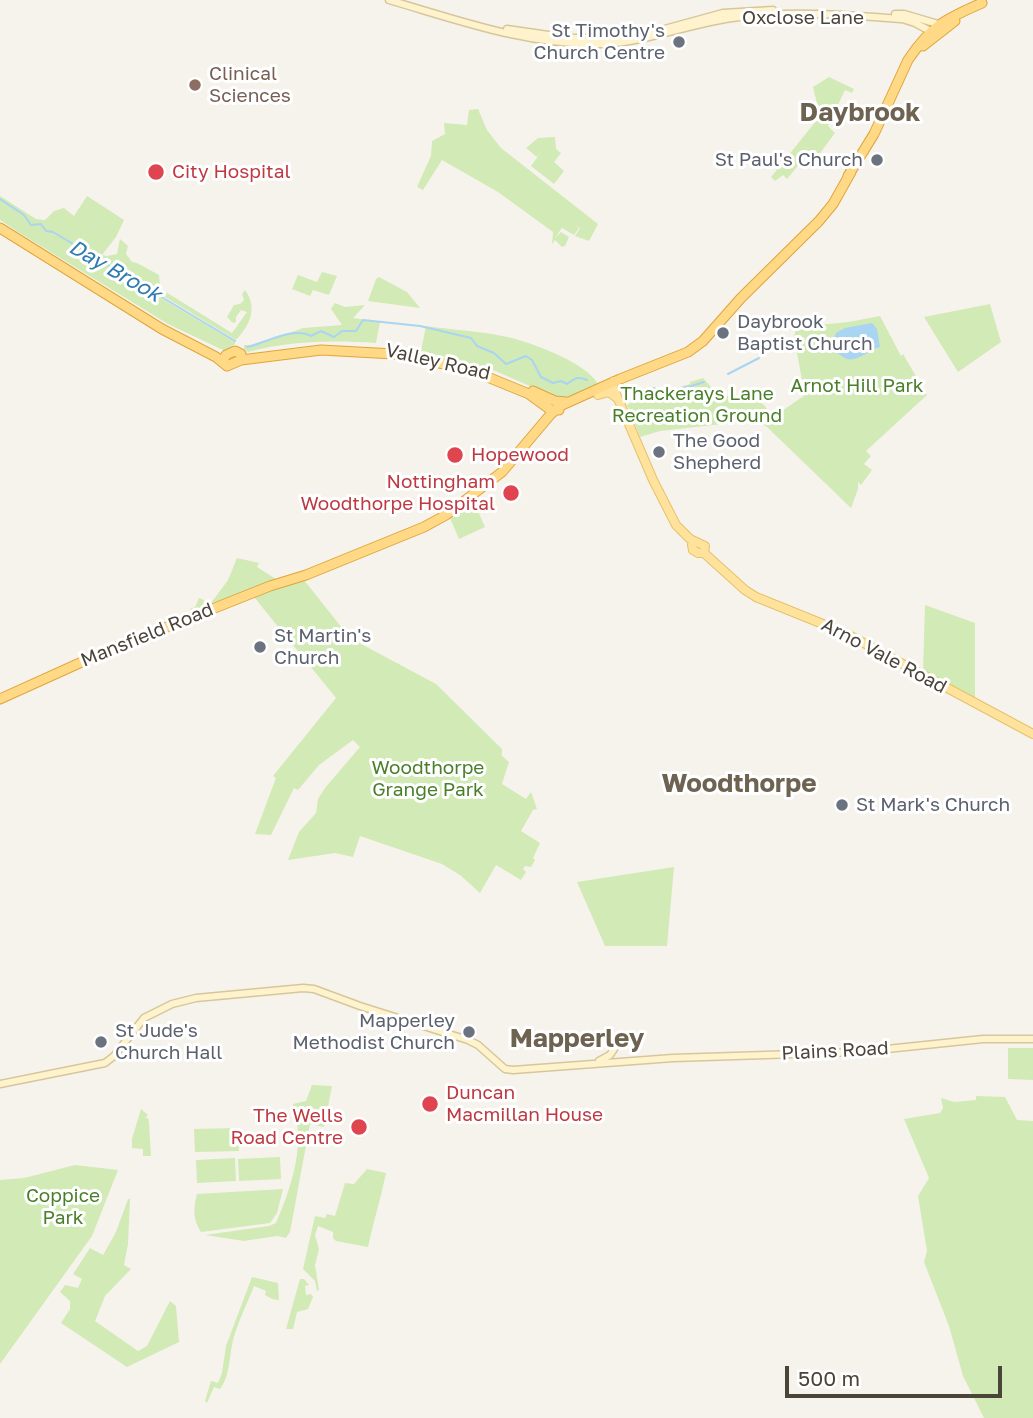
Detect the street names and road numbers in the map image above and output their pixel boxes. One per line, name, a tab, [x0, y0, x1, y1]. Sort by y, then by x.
street label: Oxclose Lane	[742, 7, 864, 29]
street label: Valley Road	[383, 339, 493, 385]
street label: Mansfield Road	[77, 598, 217, 672]
street label: Arno Vale Road	[817, 613, 951, 699]
street label: Plains Road	[781, 1037, 889, 1065]

